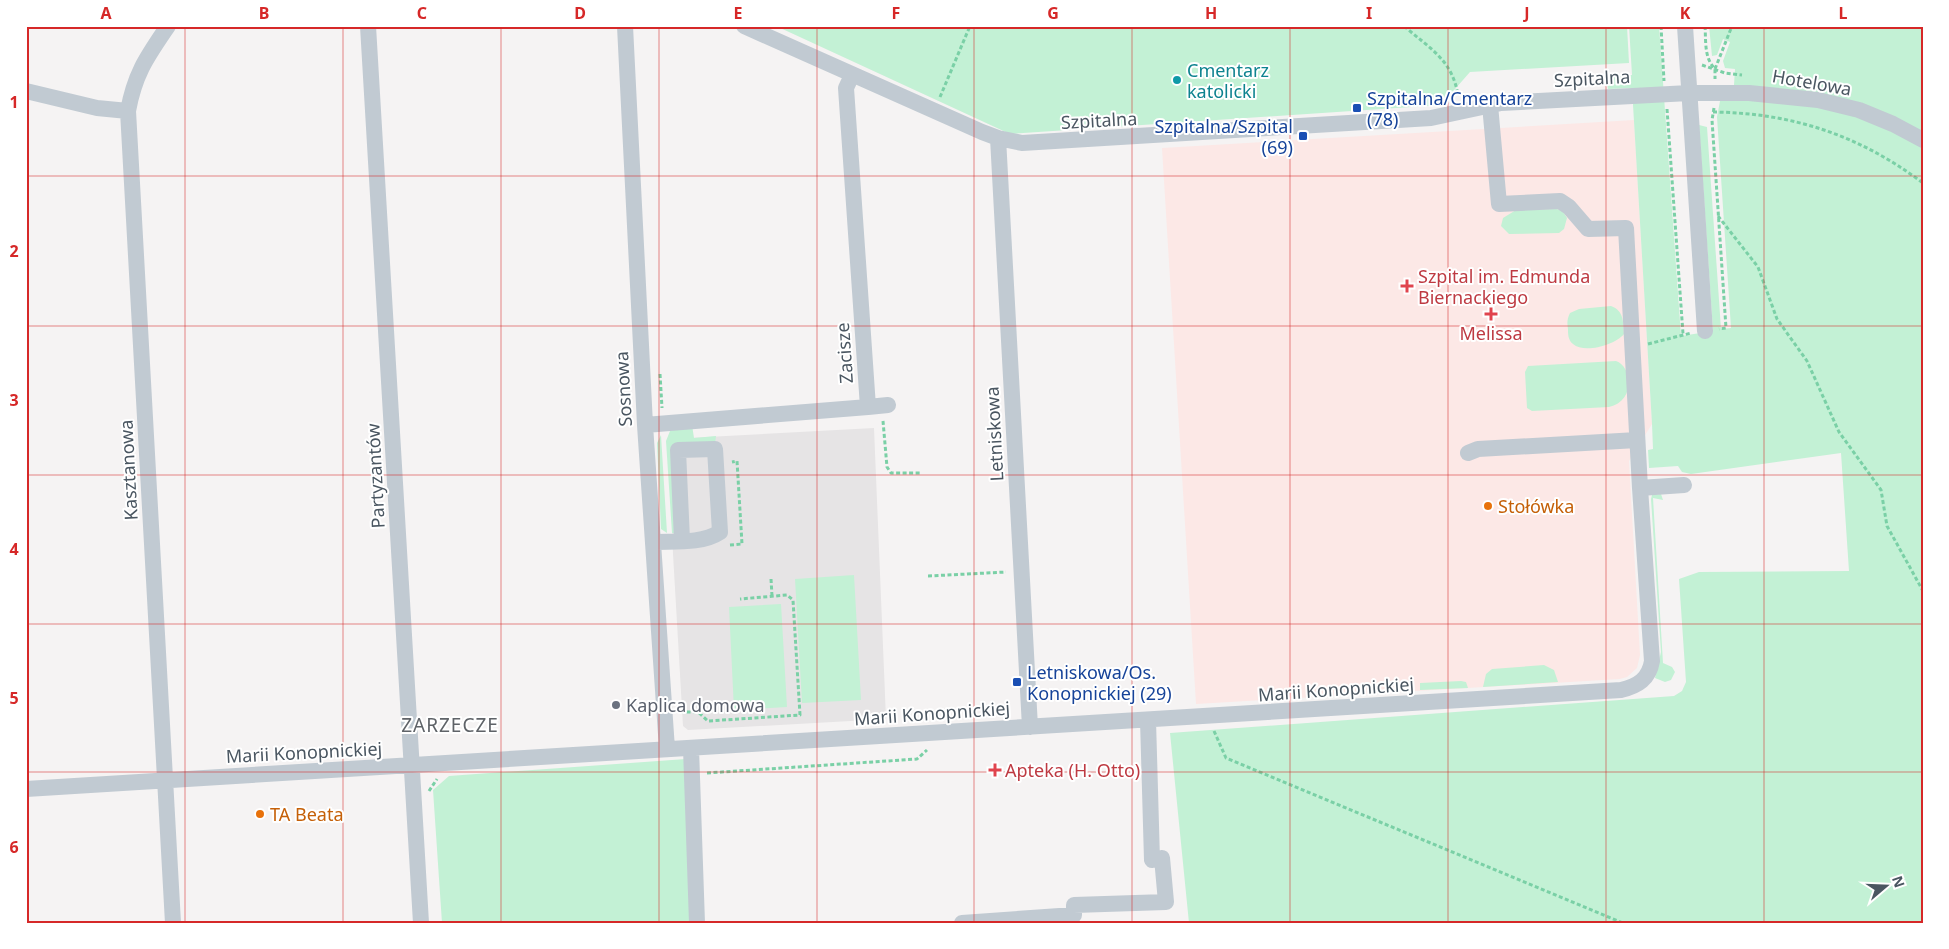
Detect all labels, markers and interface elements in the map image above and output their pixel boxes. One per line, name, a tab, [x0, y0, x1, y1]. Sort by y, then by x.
text: A	[100, 2, 112, 24]
text: B	[259, 2, 269, 24]
text: C	[417, 2, 427, 24]
text: D	[574, 2, 586, 24]
text: E	[734, 2, 743, 24]
text: F	[892, 2, 900, 24]
text: G	[1047, 2, 1059, 24]
text: H	[1205, 2, 1217, 24]
text: I	[1366, 2, 1372, 24]
text: J	[1522, 2, 1530, 24]
text: K	[1680, 2, 1691, 24]
text: L	[1839, 2, 1848, 24]
place label: Cmentarz katolicki	[1187, 58, 1269, 103]
street label: Hotelowa	[1770, 63, 1854, 101]
street label: Szpitalna	[1553, 64, 1631, 92]
marker: Cmentarz katolicki	[1171, 74, 1183, 86]
place label: Szpitalna/Cmentarz (78)	[1367, 86, 1532, 131]
text: 1	[9, 91, 19, 113]
marker: Szpitalna/Cmentarz (78)	[1351, 102, 1363, 114]
street label: Szpitalna	[1060, 106, 1138, 134]
place label: Szpitalna/Szpital (69)	[1154, 114, 1293, 159]
marker: Szpitalna/Szpital (69)	[1297, 130, 1309, 142]
text: 2	[9, 240, 19, 262]
place label: Szpital im. Edmunda Biernackiego	[1418, 264, 1590, 309]
marker: Szpital im. Edmunda Biernackiego	[1400, 279, 1414, 293]
marker: Melissa	[1485, 308, 1497, 320]
place label: Melissa	[1459, 321, 1523, 345]
street label: Zacisze	[830, 322, 858, 384]
street label: Sosnowa	[609, 351, 637, 427]
street label: Letniskowa	[980, 386, 1008, 482]
text: 3	[9, 389, 19, 411]
street label: Kasztanowa	[113, 419, 143, 521]
street label: Partyzantów	[360, 423, 390, 529]
place label: Stołówka	[1498, 494, 1574, 518]
marker: Stołówka	[1482, 500, 1494, 512]
text: 4	[9, 538, 19, 560]
place label: Letniskowa/Os. Konopnickiej (29)	[1027, 660, 1172, 705]
street label: Marii Konopnickiej	[1257, 672, 1415, 706]
marker: Letniskowa/Os. Konopnickiej (29)	[1011, 676, 1023, 688]
text: 5	[9, 687, 19, 709]
place label: Kaplica domowa	[626, 693, 765, 717]
street label: Marii Konopnickiej	[853, 696, 1011, 730]
marker: Kaplica domowa	[610, 699, 622, 711]
district label: ZARZECZE	[401, 712, 499, 738]
street label: Marii Konopnickiej	[225, 736, 383, 768]
place label: Apteka (H. Otto)	[1005, 758, 1140, 782]
marker: Apteka (H. Otto)	[989, 764, 1001, 776]
place label: TA Beata	[270, 802, 343, 826]
marker: TA Beata	[254, 808, 266, 820]
text: 6	[9, 836, 19, 858]
north arrow	[1862, 862, 1912, 912]
text: N	[1888, 873, 1910, 890]

